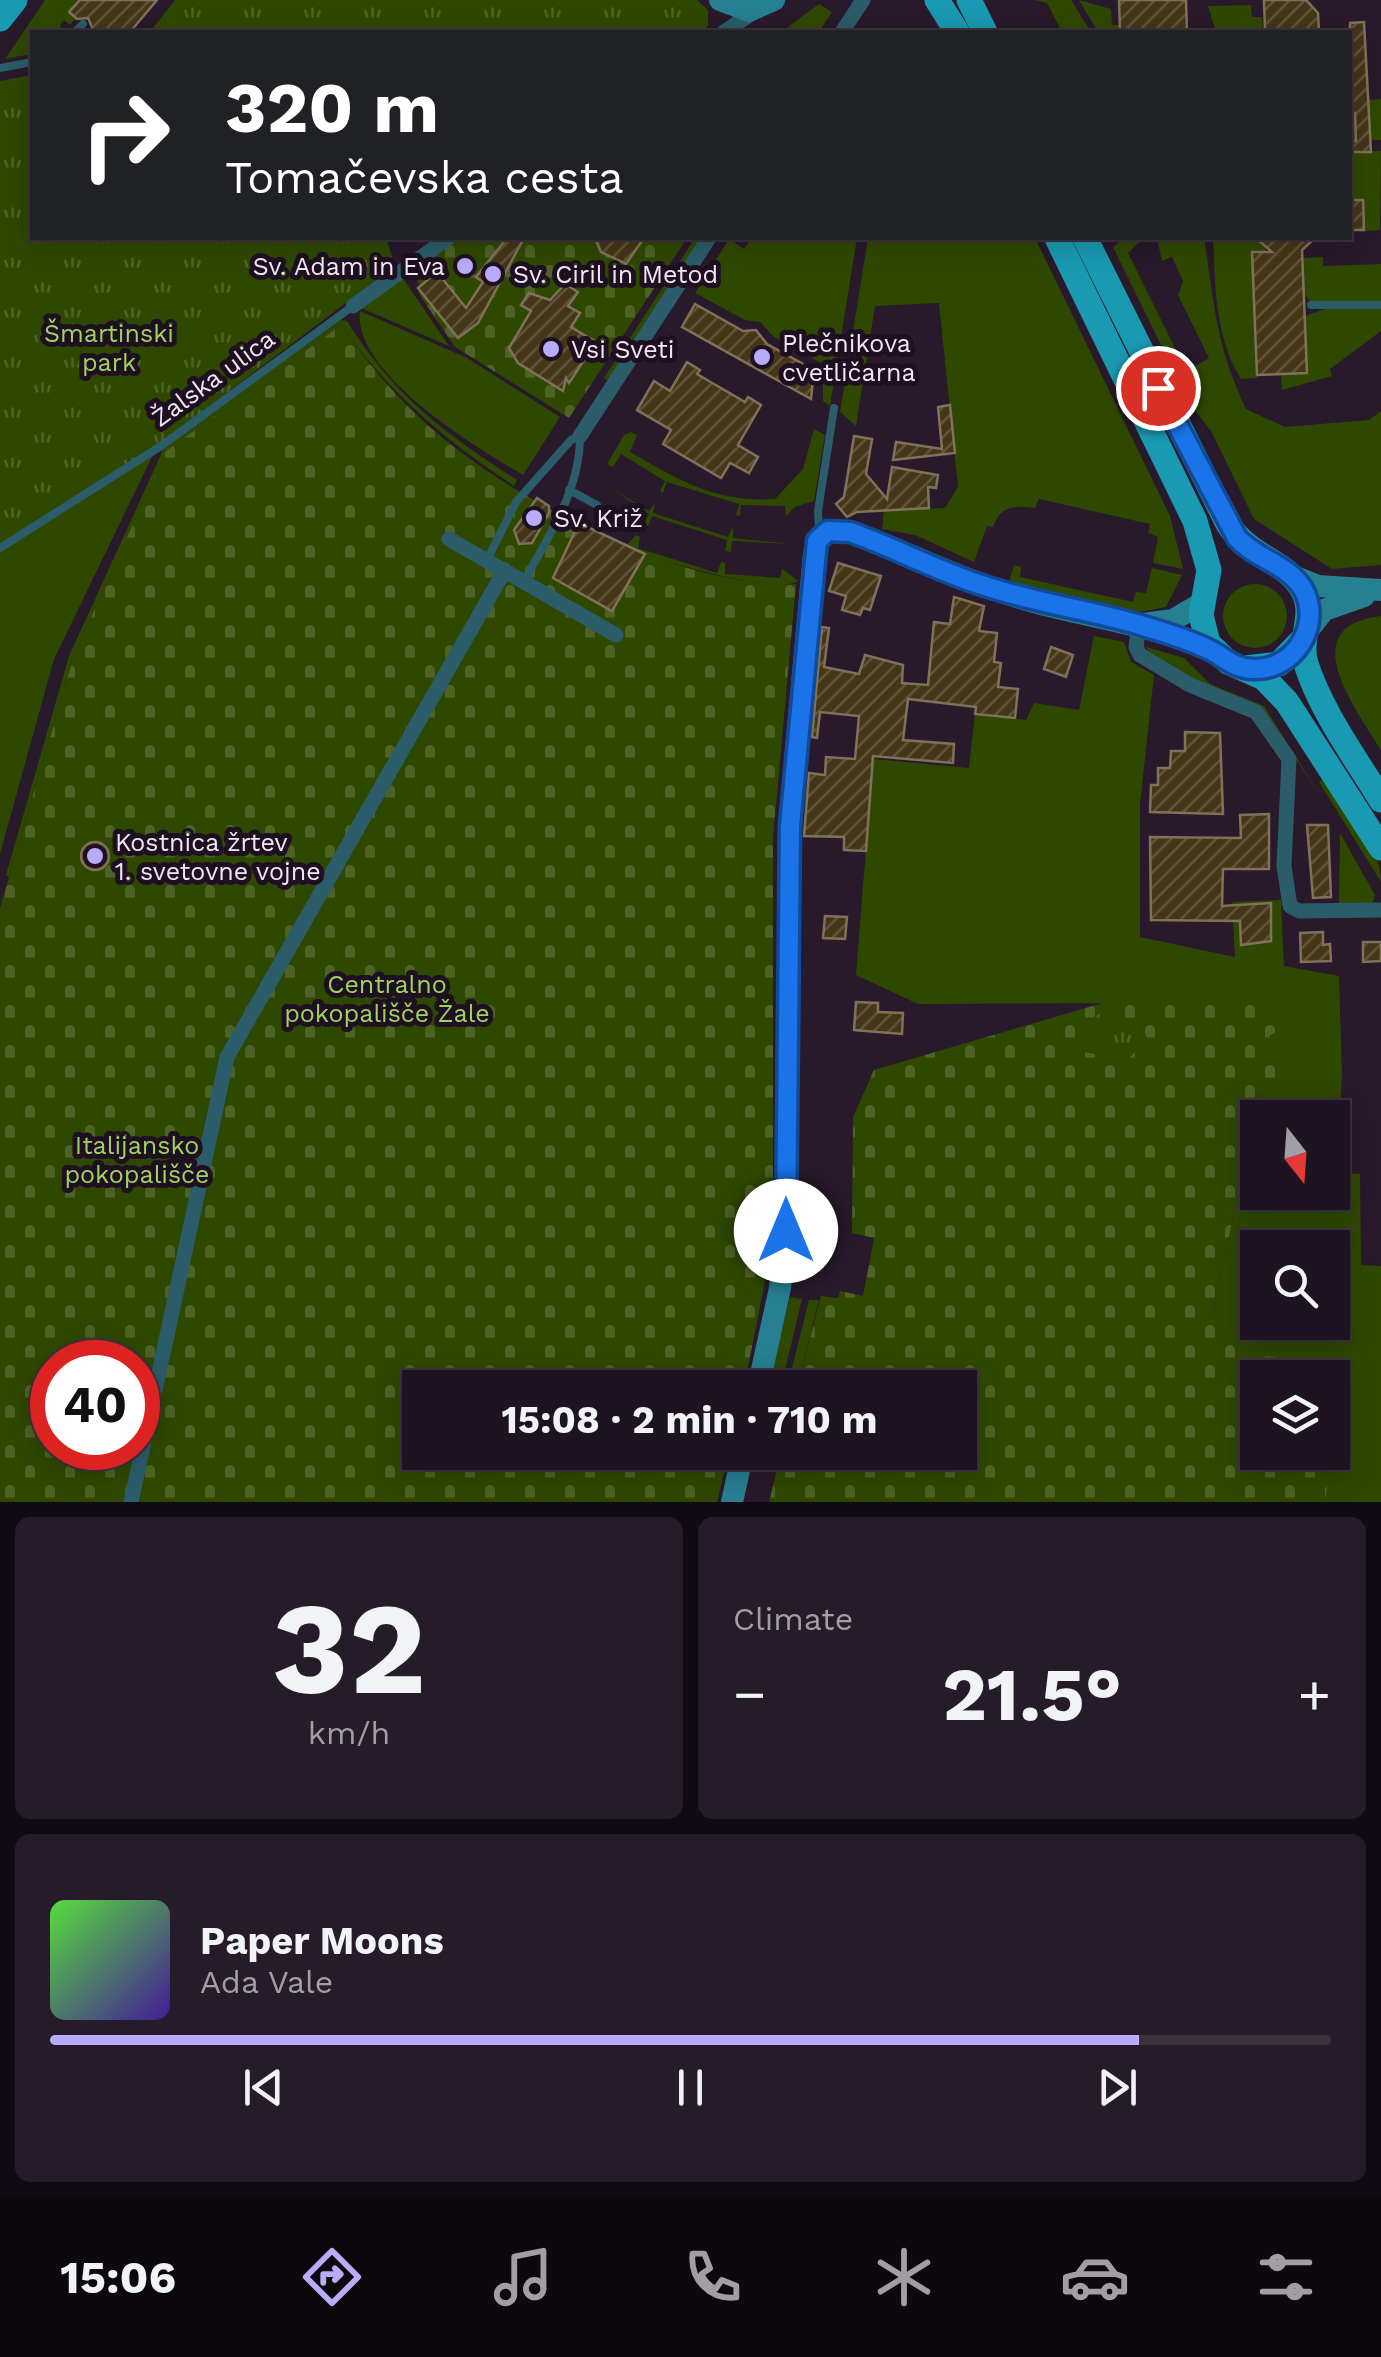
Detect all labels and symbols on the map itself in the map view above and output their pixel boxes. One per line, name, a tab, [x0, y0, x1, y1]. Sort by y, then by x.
place label: Sv. Adam in Eva	[253, 252, 445, 281]
marker: Sv. Adam in Eva	[454, 255, 476, 277]
place label: Sv. Ciril in Metod	[513, 260, 718, 289]
marker: Sv. Ciril in Metod	[482, 263, 504, 285]
park label: Šmartinski park	[44, 318, 174, 377]
street label: Žalska ulica	[146, 324, 280, 433]
place label: Plečnikova cvetličarna	[782, 329, 916, 387]
place label: Vsi Sveti	[571, 335, 674, 364]
marker: Vsi Sveti	[540, 338, 562, 360]
marker: Plečnikova cvetličarna	[751, 346, 773, 368]
pin	[1116, 346, 1201, 431]
place label: Sv. Križ	[554, 504, 643, 533]
marker: Sv. Križ	[523, 507, 545, 529]
place label: Kostnica žrtev 1. svetovne vojne	[115, 828, 321, 886]
marker: Kostnica žrtev 1. svetovne vojne	[84, 845, 106, 867]
park label: Centralno pokopališče Žale	[284, 970, 490, 1028]
north arrow	[1240, 1100, 1350, 1210]
park label: Italijansko pokopališče	[64, 1131, 210, 1189]
position arrow	[734, 1179, 838, 1283]
speed limit sign: 40	[30, 1340, 160, 1470]

